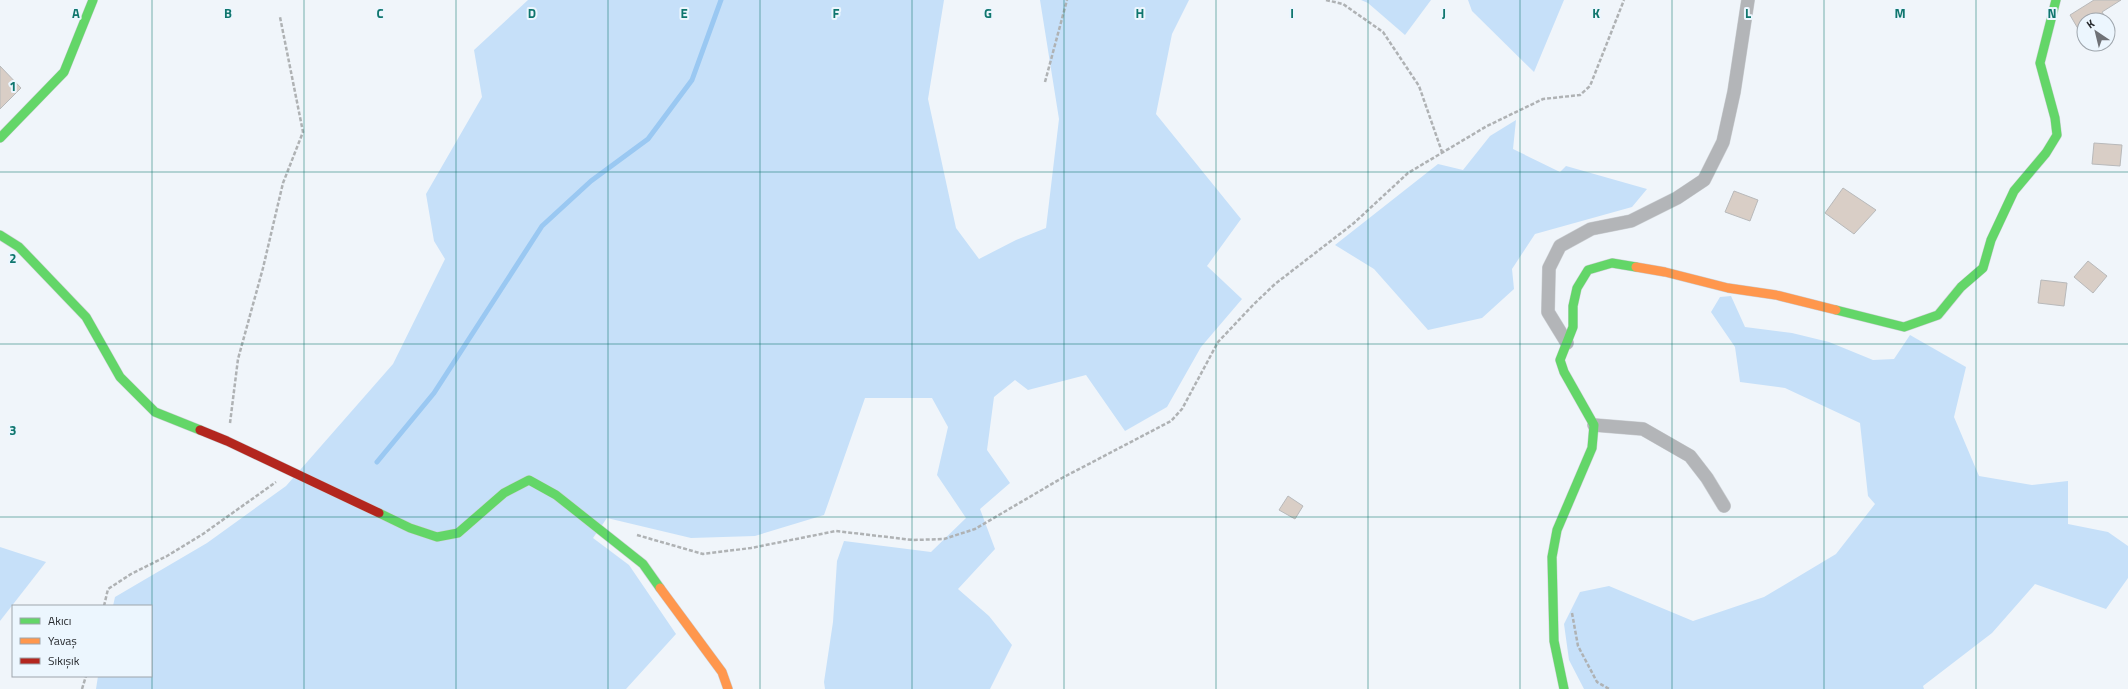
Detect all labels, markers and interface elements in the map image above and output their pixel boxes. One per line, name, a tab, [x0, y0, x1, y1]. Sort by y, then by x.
text: A	[72, 3, 80, 23]
text: B	[224, 3, 232, 23]
text: C	[376, 3, 384, 23]
text: D	[528, 3, 536, 23]
text: E	[680, 3, 688, 23]
text: F	[833, 3, 840, 23]
text: G	[984, 3, 992, 23]
text: H	[1136, 3, 1144, 23]
text: I	[1290, 3, 1294, 23]
text: J	[1442, 3, 1446, 23]
text: K	[1592, 3, 1600, 23]
text: L	[1745, 3, 1751, 23]
text: M	[1894, 3, 1906, 23]
text: N	[2047, 3, 2057, 23]
north arrow	[2076, 12, 2116, 52]
text: K	[2083, 15, 2098, 32]
text: 1	[9, 76, 17, 96]
text: 2	[9, 248, 17, 268]
text: 3	[9, 420, 17, 440]
legend	[12, 605, 152, 677]
text: Akıcı	[48, 611, 71, 630]
text: Yavaş	[48, 631, 77, 650]
text: Sıkışık	[48, 651, 80, 670]

